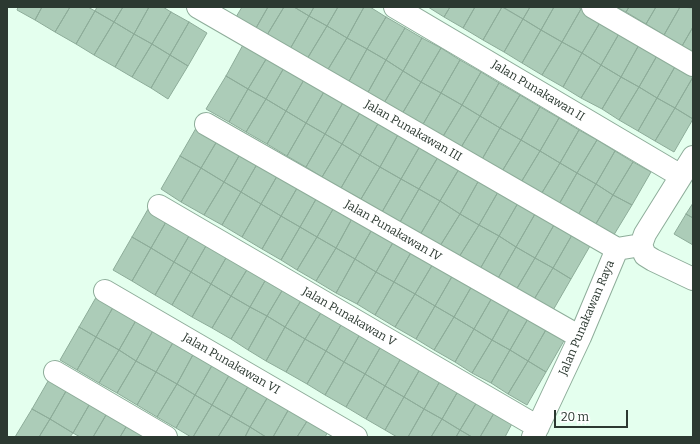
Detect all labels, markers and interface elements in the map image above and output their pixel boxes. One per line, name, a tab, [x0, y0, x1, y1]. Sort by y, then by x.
street label: Jalan Punakawan II	[489, 58, 587, 124]
street label: Jalan Punakawan III	[362, 97, 464, 165]
street label: Jalan Punakawan IV	[342, 197, 444, 265]
street label: Jalan Punakawan Raya	[556, 258, 618, 378]
street label: Jalan Punakawan V	[300, 284, 398, 350]
street label: Jalan Punakawan VI	[180, 330, 282, 398]
scale bar	[556, 402, 630, 428]
text: 20 m	[561, 410, 589, 424]

